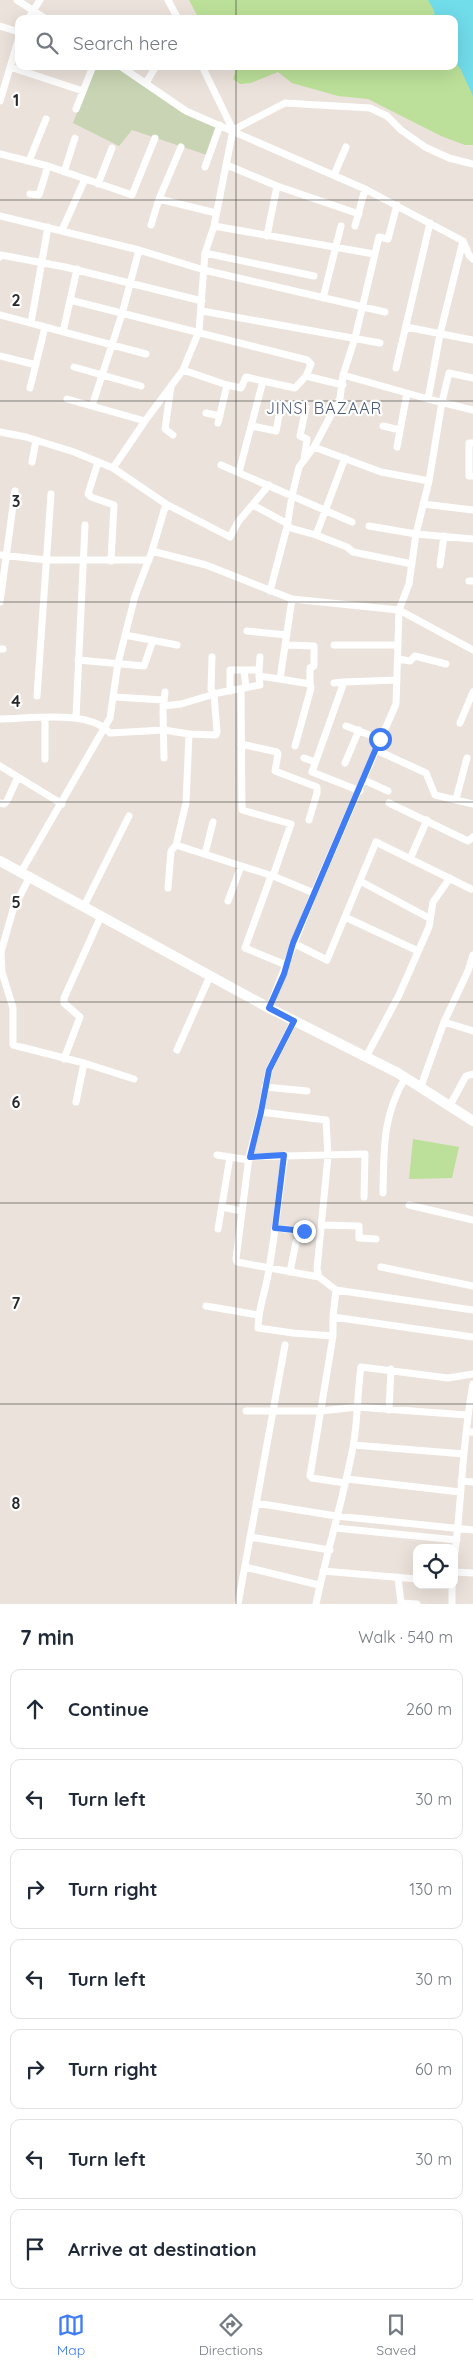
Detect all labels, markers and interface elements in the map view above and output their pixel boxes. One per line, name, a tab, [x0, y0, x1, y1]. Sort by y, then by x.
search box	[15, 15, 458, 70]
icon: search	[33, 29, 61, 57]
text: Search here	[73, 31, 178, 55]
text: 1	[13, 90, 19, 110]
text: 2	[11, 290, 21, 310]
district label: JINSI BAZAAR	[266, 398, 382, 418]
text: 3	[12, 491, 20, 511]
text: 4	[11, 691, 21, 711]
route start	[369, 728, 392, 751]
text: 5	[11, 892, 21, 912]
text: 6	[12, 1092, 21, 1112]
route end	[293, 1220, 316, 1243]
text: 7	[12, 1293, 21, 1313]
text: 8	[12, 1493, 21, 1513]
map controls	[413, 1544, 458, 1589]
button: locate	[413, 1544, 458, 1589]
text: 7 min	[20, 1624, 74, 1650]
text: Walk · 540 m	[358, 1627, 453, 1647]
icon: ahead	[21, 1695, 49, 1723]
text: Continue	[68, 1697, 149, 1721]
text: 260 m	[406, 1699, 452, 1719]
icon: left	[21, 1785, 49, 1813]
text: Turn left	[68, 1787, 146, 1811]
text: 30 m	[415, 1789, 452, 1809]
icon: right	[21, 1875, 49, 1903]
text: Turn right	[68, 1877, 157, 1901]
text: 130 m	[409, 1879, 452, 1899]
icon: left	[21, 1965, 49, 1993]
text: Turn left	[68, 1967, 146, 1991]
text: 30 m	[415, 1969, 452, 1989]
icon: right	[21, 2055, 49, 2083]
text: Turn right	[68, 2057, 157, 2081]
text: 60 m	[415, 2059, 452, 2079]
icon: left	[21, 2145, 49, 2173]
text: Turn left	[68, 2147, 146, 2171]
text: 30 m	[415, 2149, 452, 2169]
icon: arrive	[21, 2235, 49, 2263]
text: Arrive at destination	[68, 2237, 257, 2261]
tab: Map	[57, 2311, 85, 2359]
tab: Directions	[199, 2311, 263, 2359]
tab: Saved	[376, 2311, 416, 2359]

